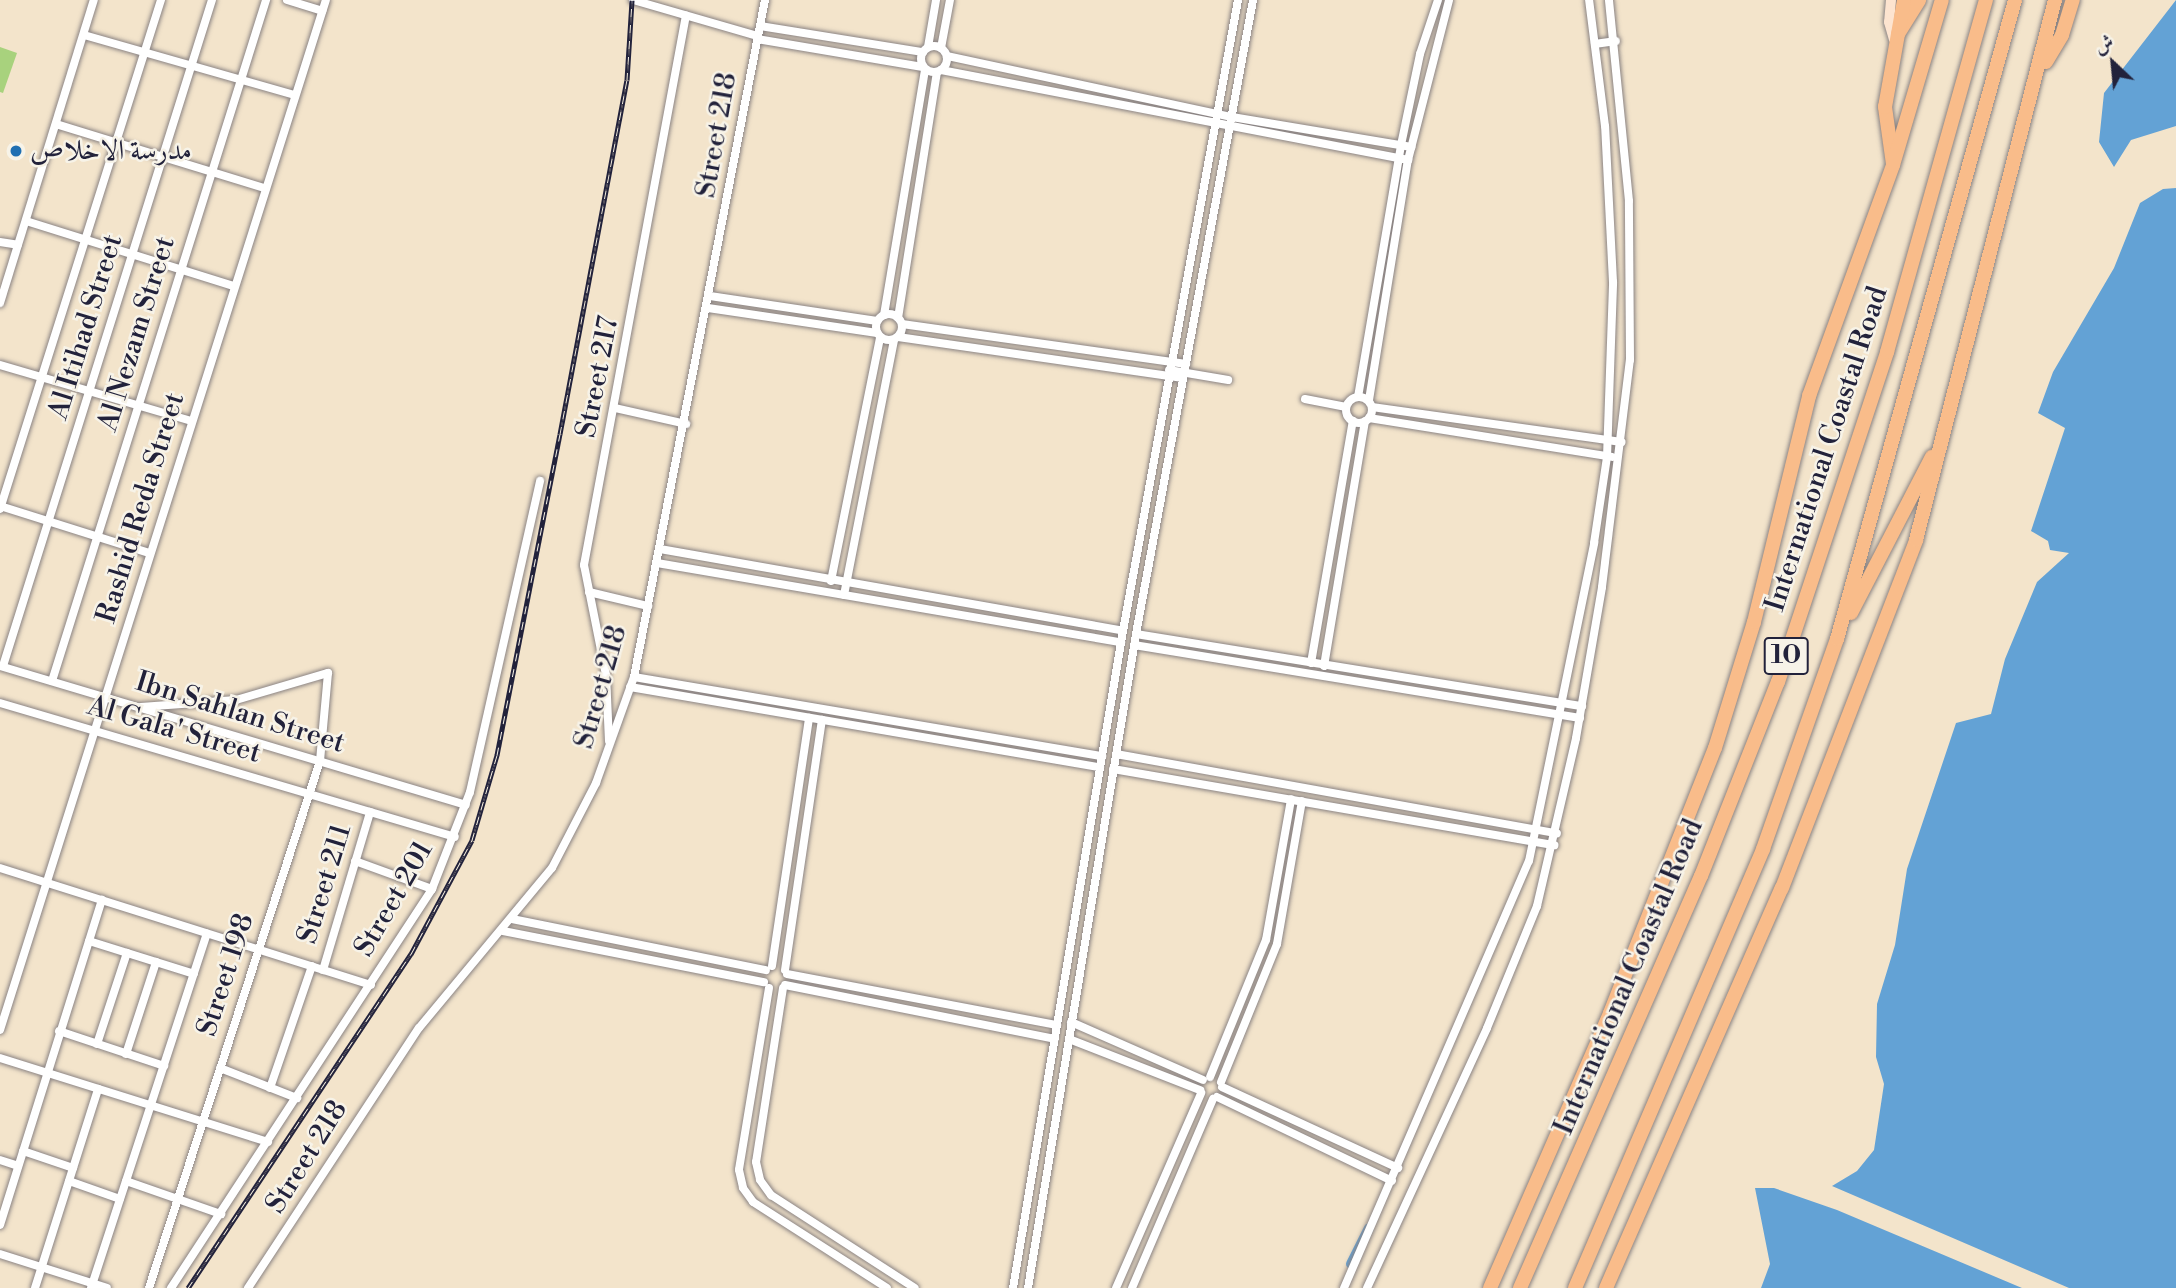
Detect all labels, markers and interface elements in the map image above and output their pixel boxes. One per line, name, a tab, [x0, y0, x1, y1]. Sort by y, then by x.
north arrow	[2078, 28, 2148, 98]
text: ش	[2090, 29, 2118, 59]
street label: Street 218	[689, 70, 745, 200]
place label: مدرسة الاخلاص	[30, 134, 192, 168]
marker: مدرسة الاخلاص	[8, 143, 24, 159]
street label: Al Itihad Street	[42, 230, 130, 424]
street label: Al Nezam Street	[91, 233, 183, 435]
street label: International Coastal Road	[1759, 282, 1895, 616]
street label: Street 217	[570, 314, 626, 440]
street label: Rashid Reda Street	[90, 389, 192, 627]
street label: Street 218	[567, 621, 635, 753]
road number: 10	[1763, 634, 1809, 678]
street label: Ibn Sahlan Street	[131, 665, 349, 761]
street label: Al Gala' Street	[84, 689, 264, 771]
street label: International Coastal Road	[1547, 814, 1711, 1140]
street label: Street 211	[291, 820, 359, 948]
street label: Street 201	[348, 835, 440, 963]
street label: Street 198	[190, 909, 262, 1041]
street label: Street 218	[259, 1094, 355, 1220]

